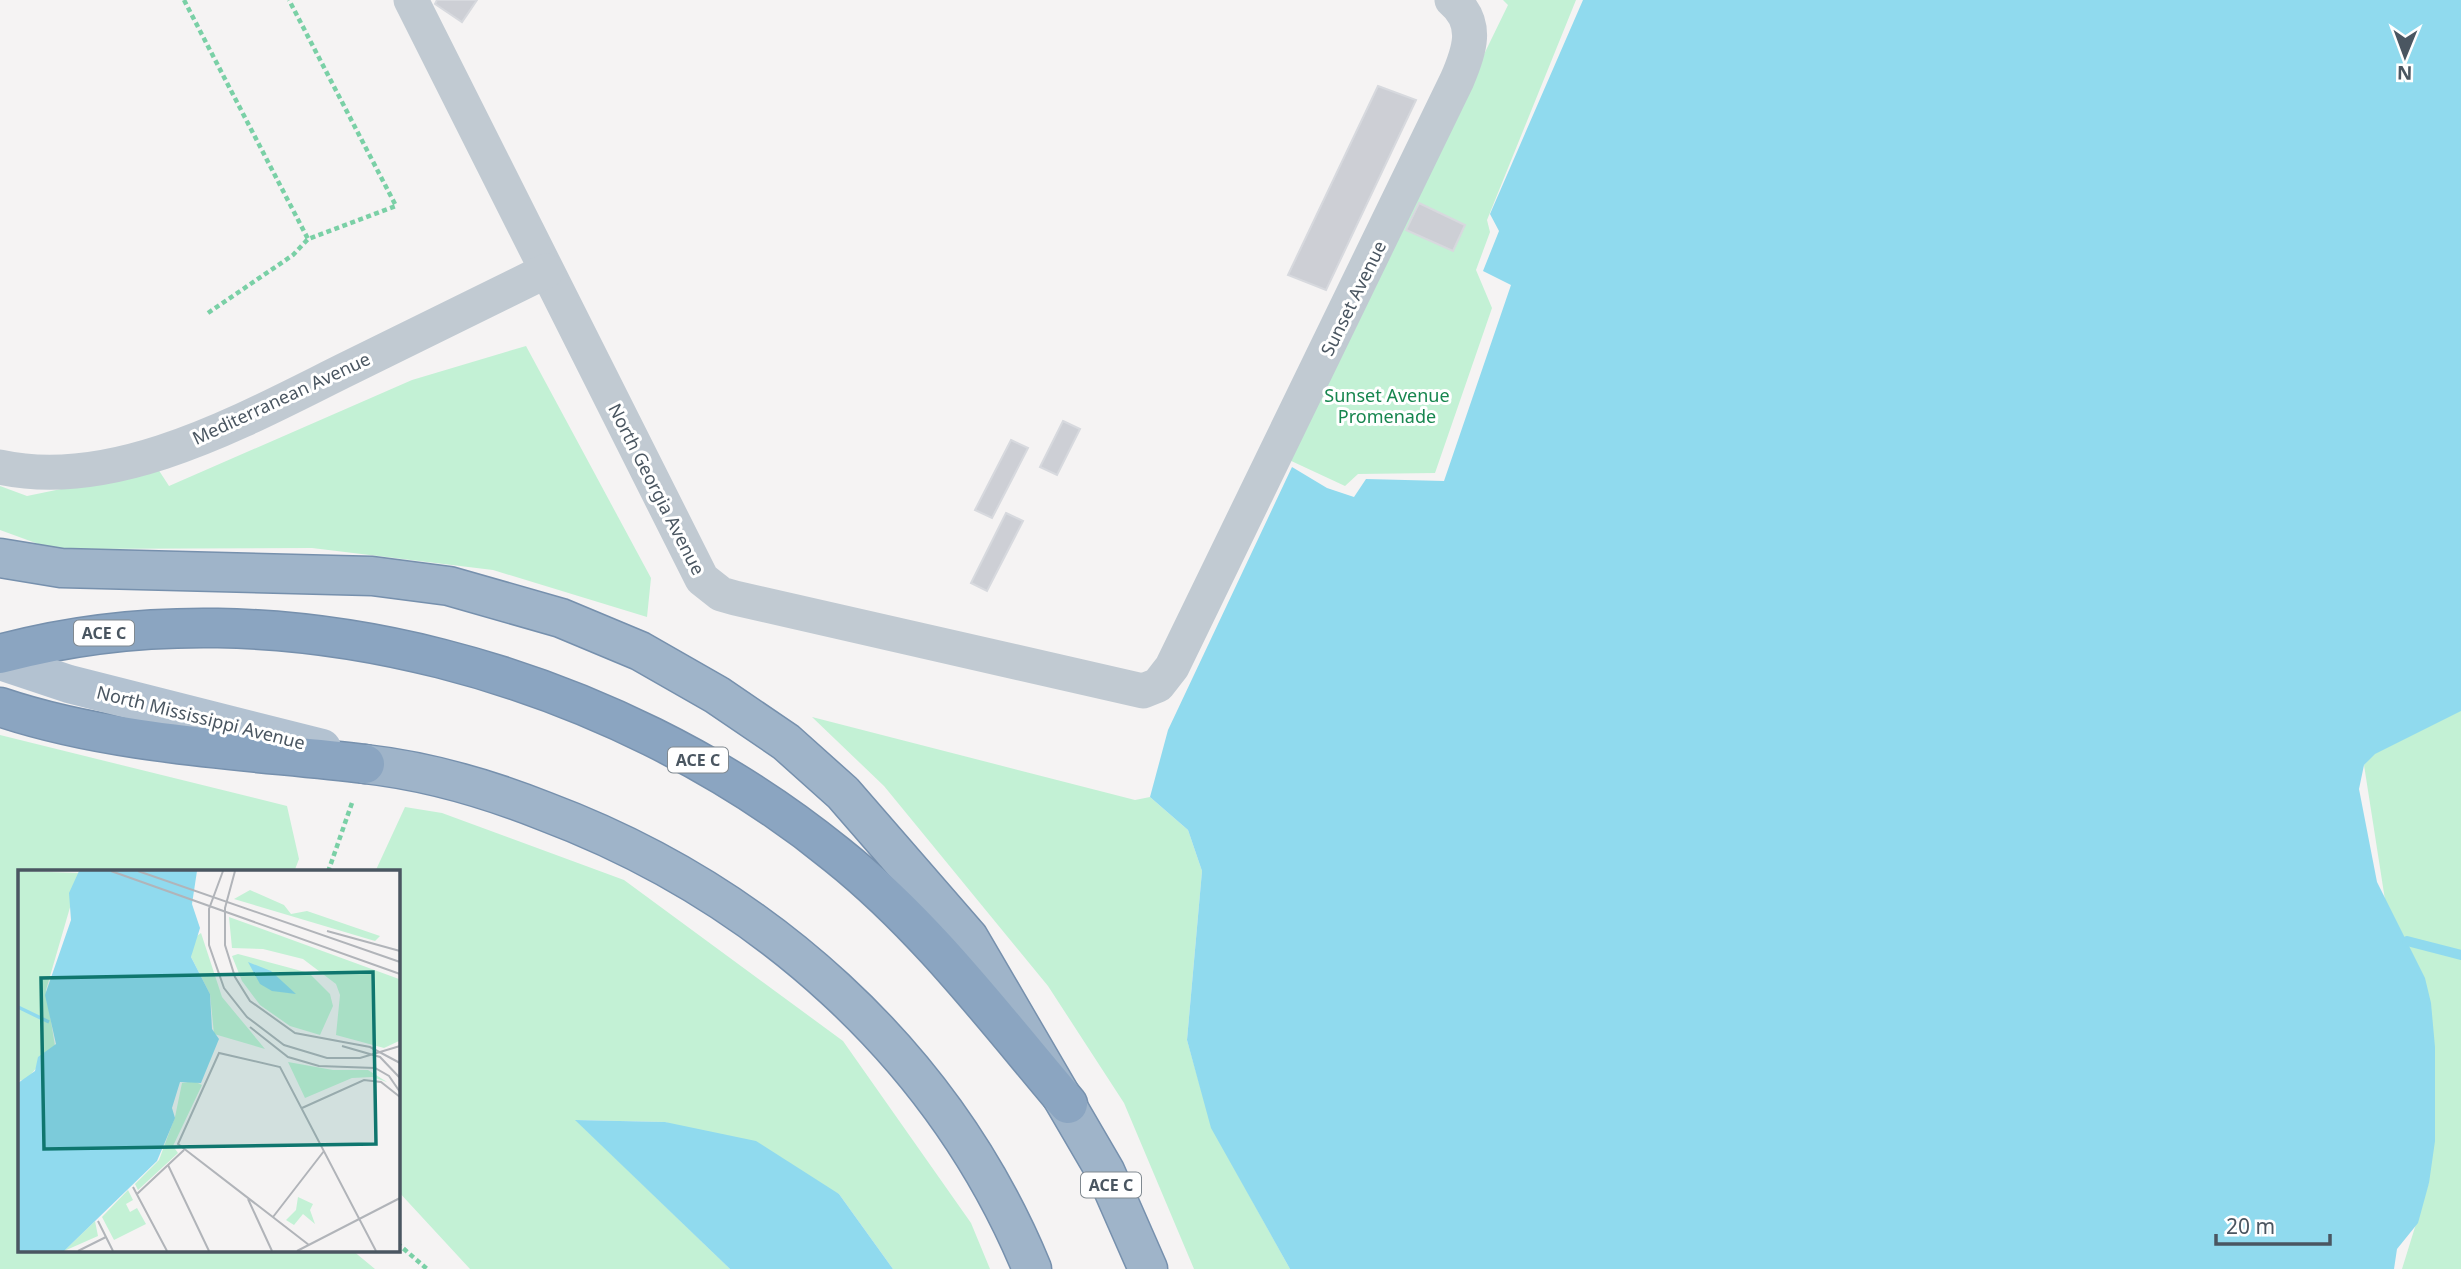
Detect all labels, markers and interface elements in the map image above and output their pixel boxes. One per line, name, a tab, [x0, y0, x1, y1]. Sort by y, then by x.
north arrow	[2370, 21, 2440, 91]
text: N	[2397, 60, 2413, 86]
street label: Sunset Avenue	[1315, 236, 1391, 360]
street label: Mediterranean Avenue	[188, 346, 374, 450]
park label: Sunset Avenue Promenade	[1324, 383, 1450, 428]
street label: North Georgia Avenue	[603, 399, 711, 579]
road number: ACE C	[74, 620, 134, 646]
street label: North Mississippi Avenue	[94, 680, 308, 754]
road number: ACE C	[668, 748, 728, 772]
inset map	[18, 870, 399, 1252]
road number: ACE C	[1081, 1172, 1141, 1198]
scale bar	[2216, 1202, 2330, 1246]
text: 20 m	[2226, 1212, 2275, 1240]

